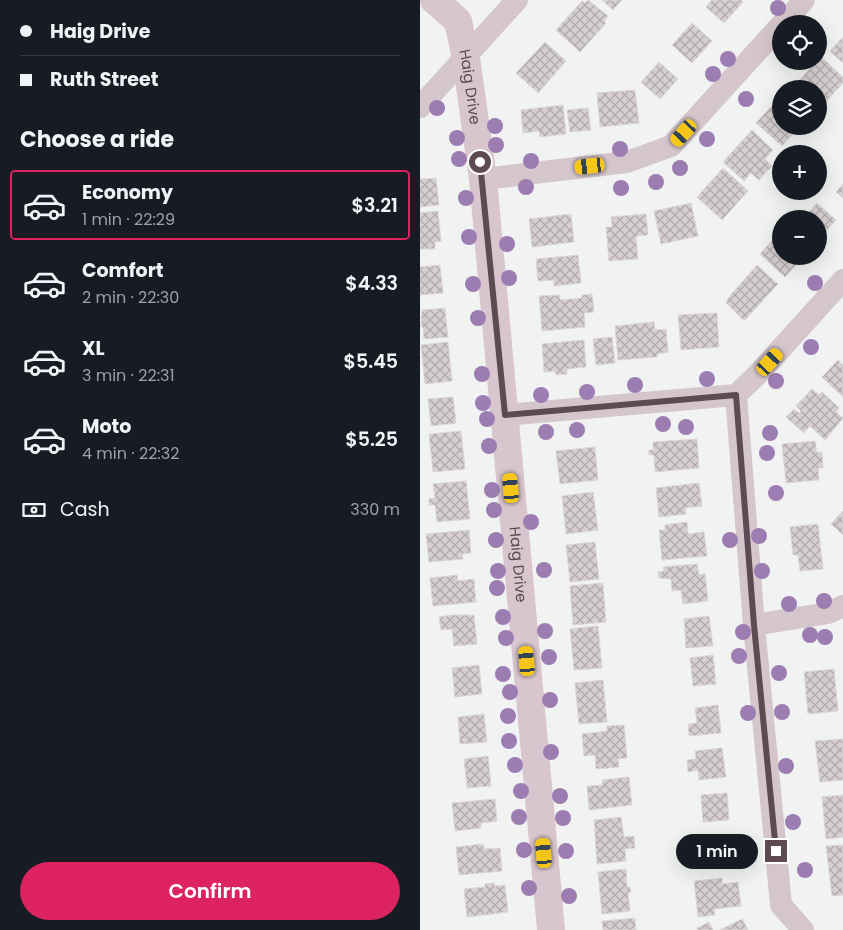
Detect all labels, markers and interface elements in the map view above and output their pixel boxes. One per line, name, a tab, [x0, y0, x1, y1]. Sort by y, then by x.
map controls	[772, 15, 827, 265]
button: locate	[772, 15, 827, 70]
text: Haig Drive	[50, 18, 150, 45]
street label: Haig Drive	[454, 47, 486, 126]
text: Ruth Street	[50, 66, 158, 93]
button: layers	[772, 80, 827, 135]
car	[668, 117, 699, 149]
text: Choose a ride	[20, 124, 174, 155]
button: +	[772, 145, 827, 200]
route start	[469, 151, 491, 173]
car	[574, 157, 605, 175]
text: Economy	[82, 179, 173, 206]
icon: car	[22, 183, 67, 228]
text: $3.21	[351, 192, 398, 219]
text: 1 min · 22:29	[82, 208, 175, 231]
button: −	[772, 210, 827, 265]
text: Comfort	[82, 257, 164, 284]
icon: car	[22, 261, 67, 306]
text: $4.33	[345, 270, 398, 297]
text: 2 min · 22:30	[82, 286, 179, 309]
text: XL	[82, 335, 105, 362]
icon: car	[22, 339, 67, 384]
car	[754, 346, 785, 378]
text: $5.45	[344, 348, 398, 375]
text: 3 min · 22:31	[82, 364, 175, 387]
text: Moto	[82, 413, 131, 440]
icon: car	[22, 417, 67, 462]
text: $5.25	[345, 426, 398, 453]
text: 4 min · 22:32	[82, 442, 179, 465]
car	[502, 472, 519, 504]
icon: cash	[20, 496, 48, 524]
text: Cash	[60, 496, 110, 523]
text: 330 m	[350, 498, 400, 521]
street label: Haig Drive	[505, 526, 532, 603]
car	[518, 645, 535, 677]
callout: 1 min	[676, 834, 758, 868]
car	[535, 837, 552, 869]
text: 1 min	[696, 840, 738, 863]
route end	[765, 840, 787, 862]
button: Confirm	[20, 862, 400, 920]

